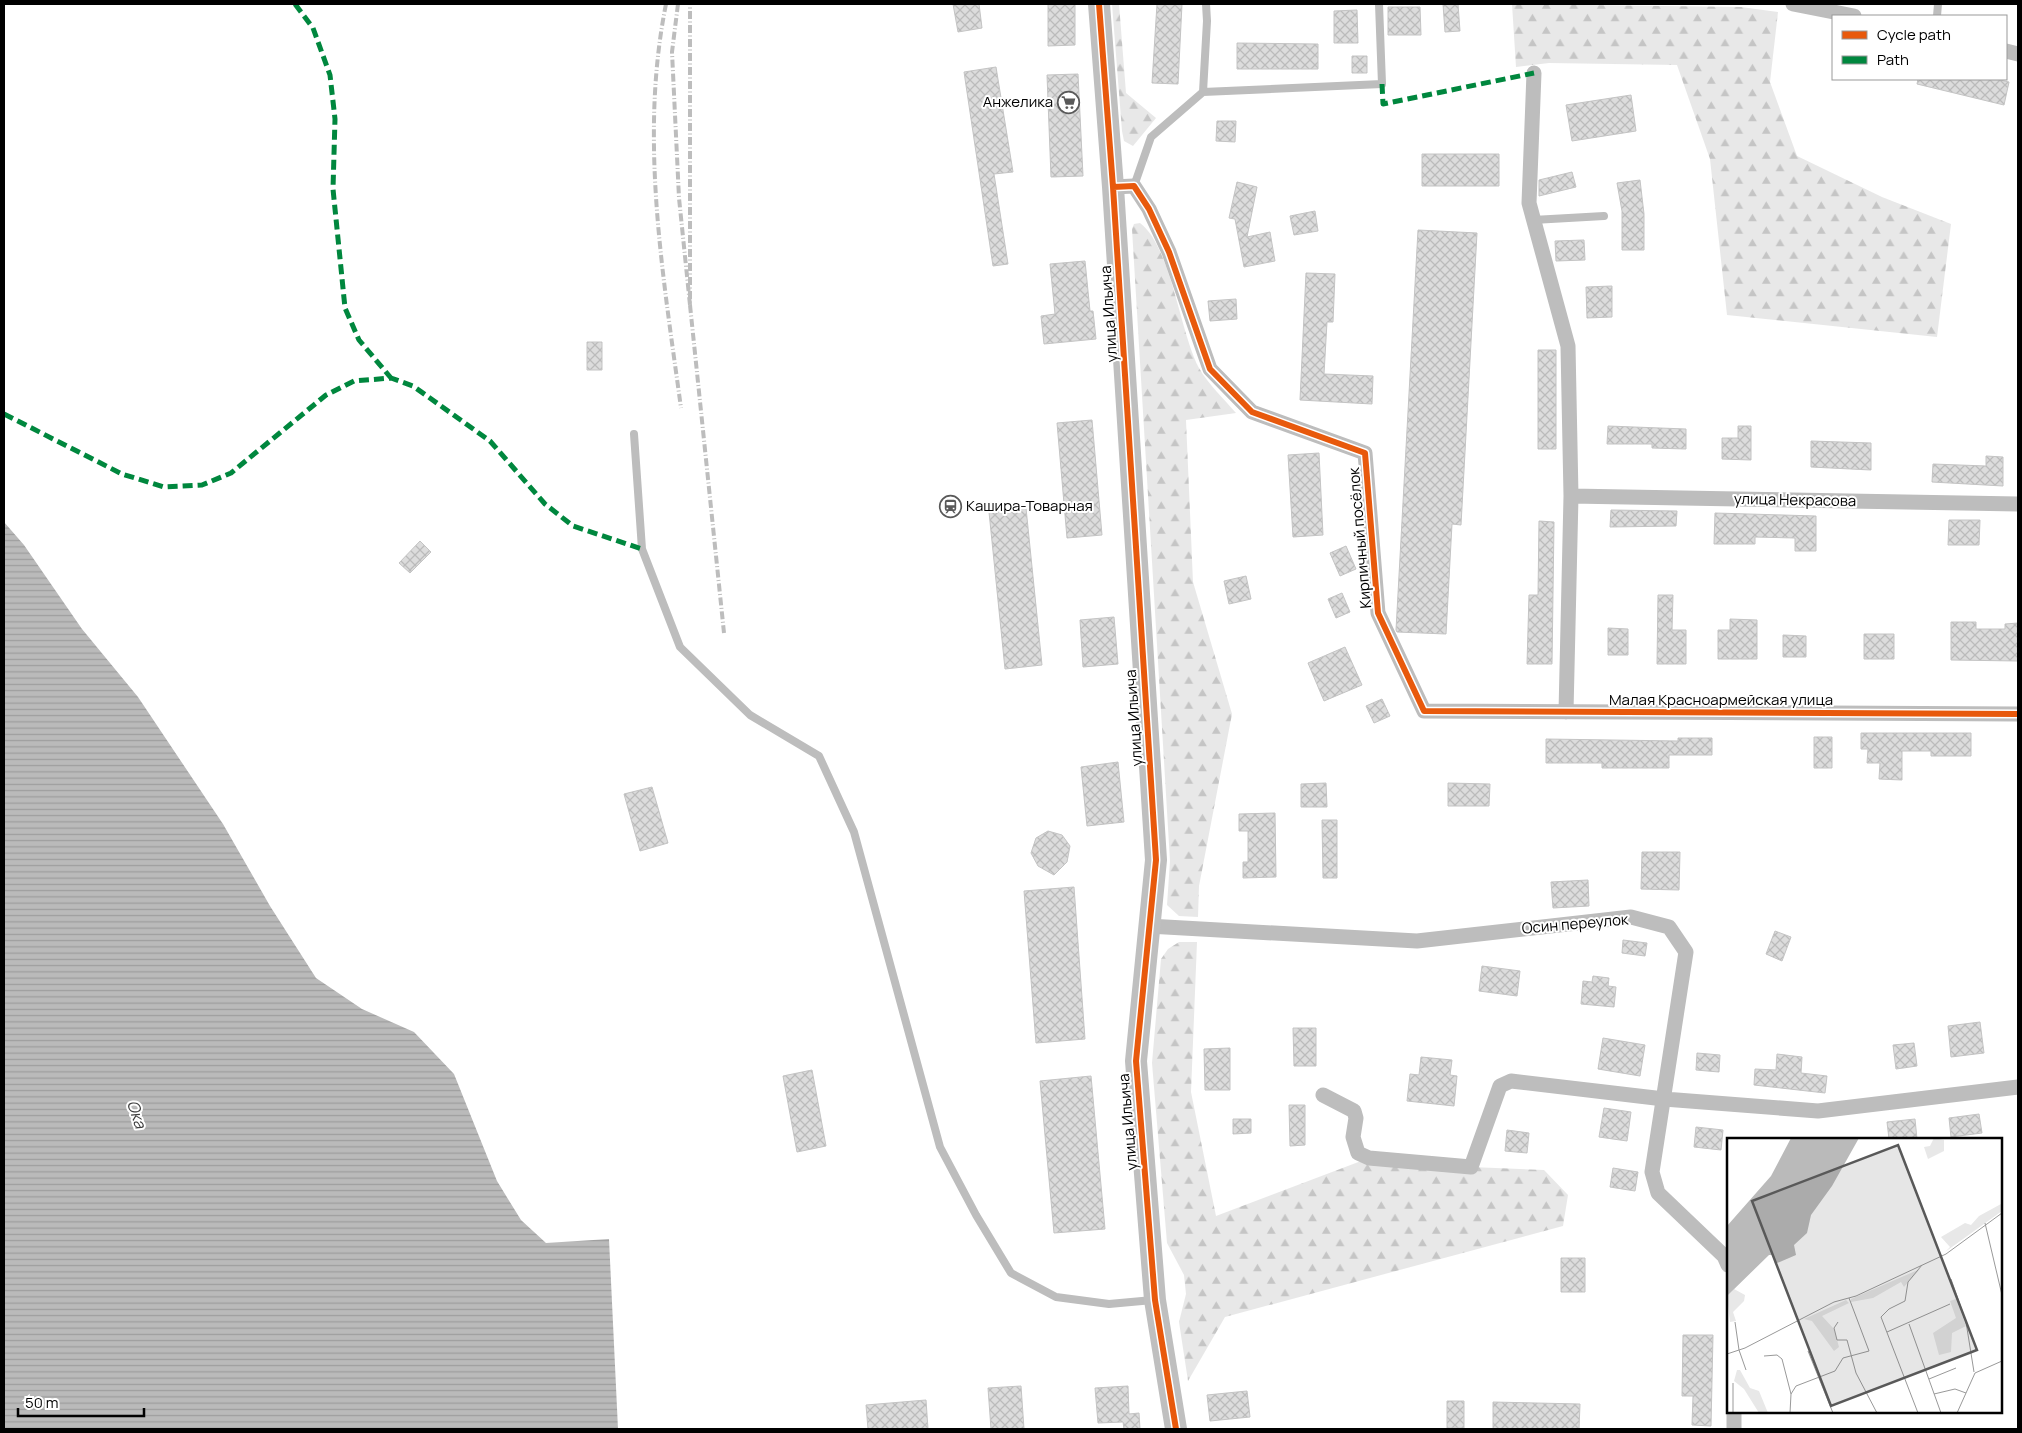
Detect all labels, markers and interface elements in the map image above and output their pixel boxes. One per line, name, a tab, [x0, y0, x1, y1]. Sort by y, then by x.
legend	[1832, 15, 2007, 80]
text: Cycle path	[1877, 24, 1951, 45]
text: Path	[1877, 49, 1909, 70]
supermarket icon: Анжелика	[1057, 90, 1081, 114]
place label: Анжелика	[983, 91, 1053, 112]
street label: улица Ильича	[1095, 265, 1122, 363]
street label: Кирпичный посёлок	[1343, 466, 1376, 609]
street label: улица Некрасова	[1734, 488, 1856, 511]
station icon: Кашира-Товарная	[938, 494, 962, 518]
place label: Кашира-Товарная	[966, 495, 1093, 516]
street label: улица Ильича	[1120, 669, 1147, 767]
street label: Малая Красноармейская улица	[1609, 689, 1833, 710]
street label: Осин переулок	[1521, 908, 1630, 939]
street label: улица Ильича	[1113, 1073, 1142, 1171]
water label: Ока	[122, 1097, 152, 1132]
inset map	[1727, 1138, 2002, 1413]
scale bar	[18, 1386, 144, 1418]
text: 50 m	[25, 1392, 59, 1413]

